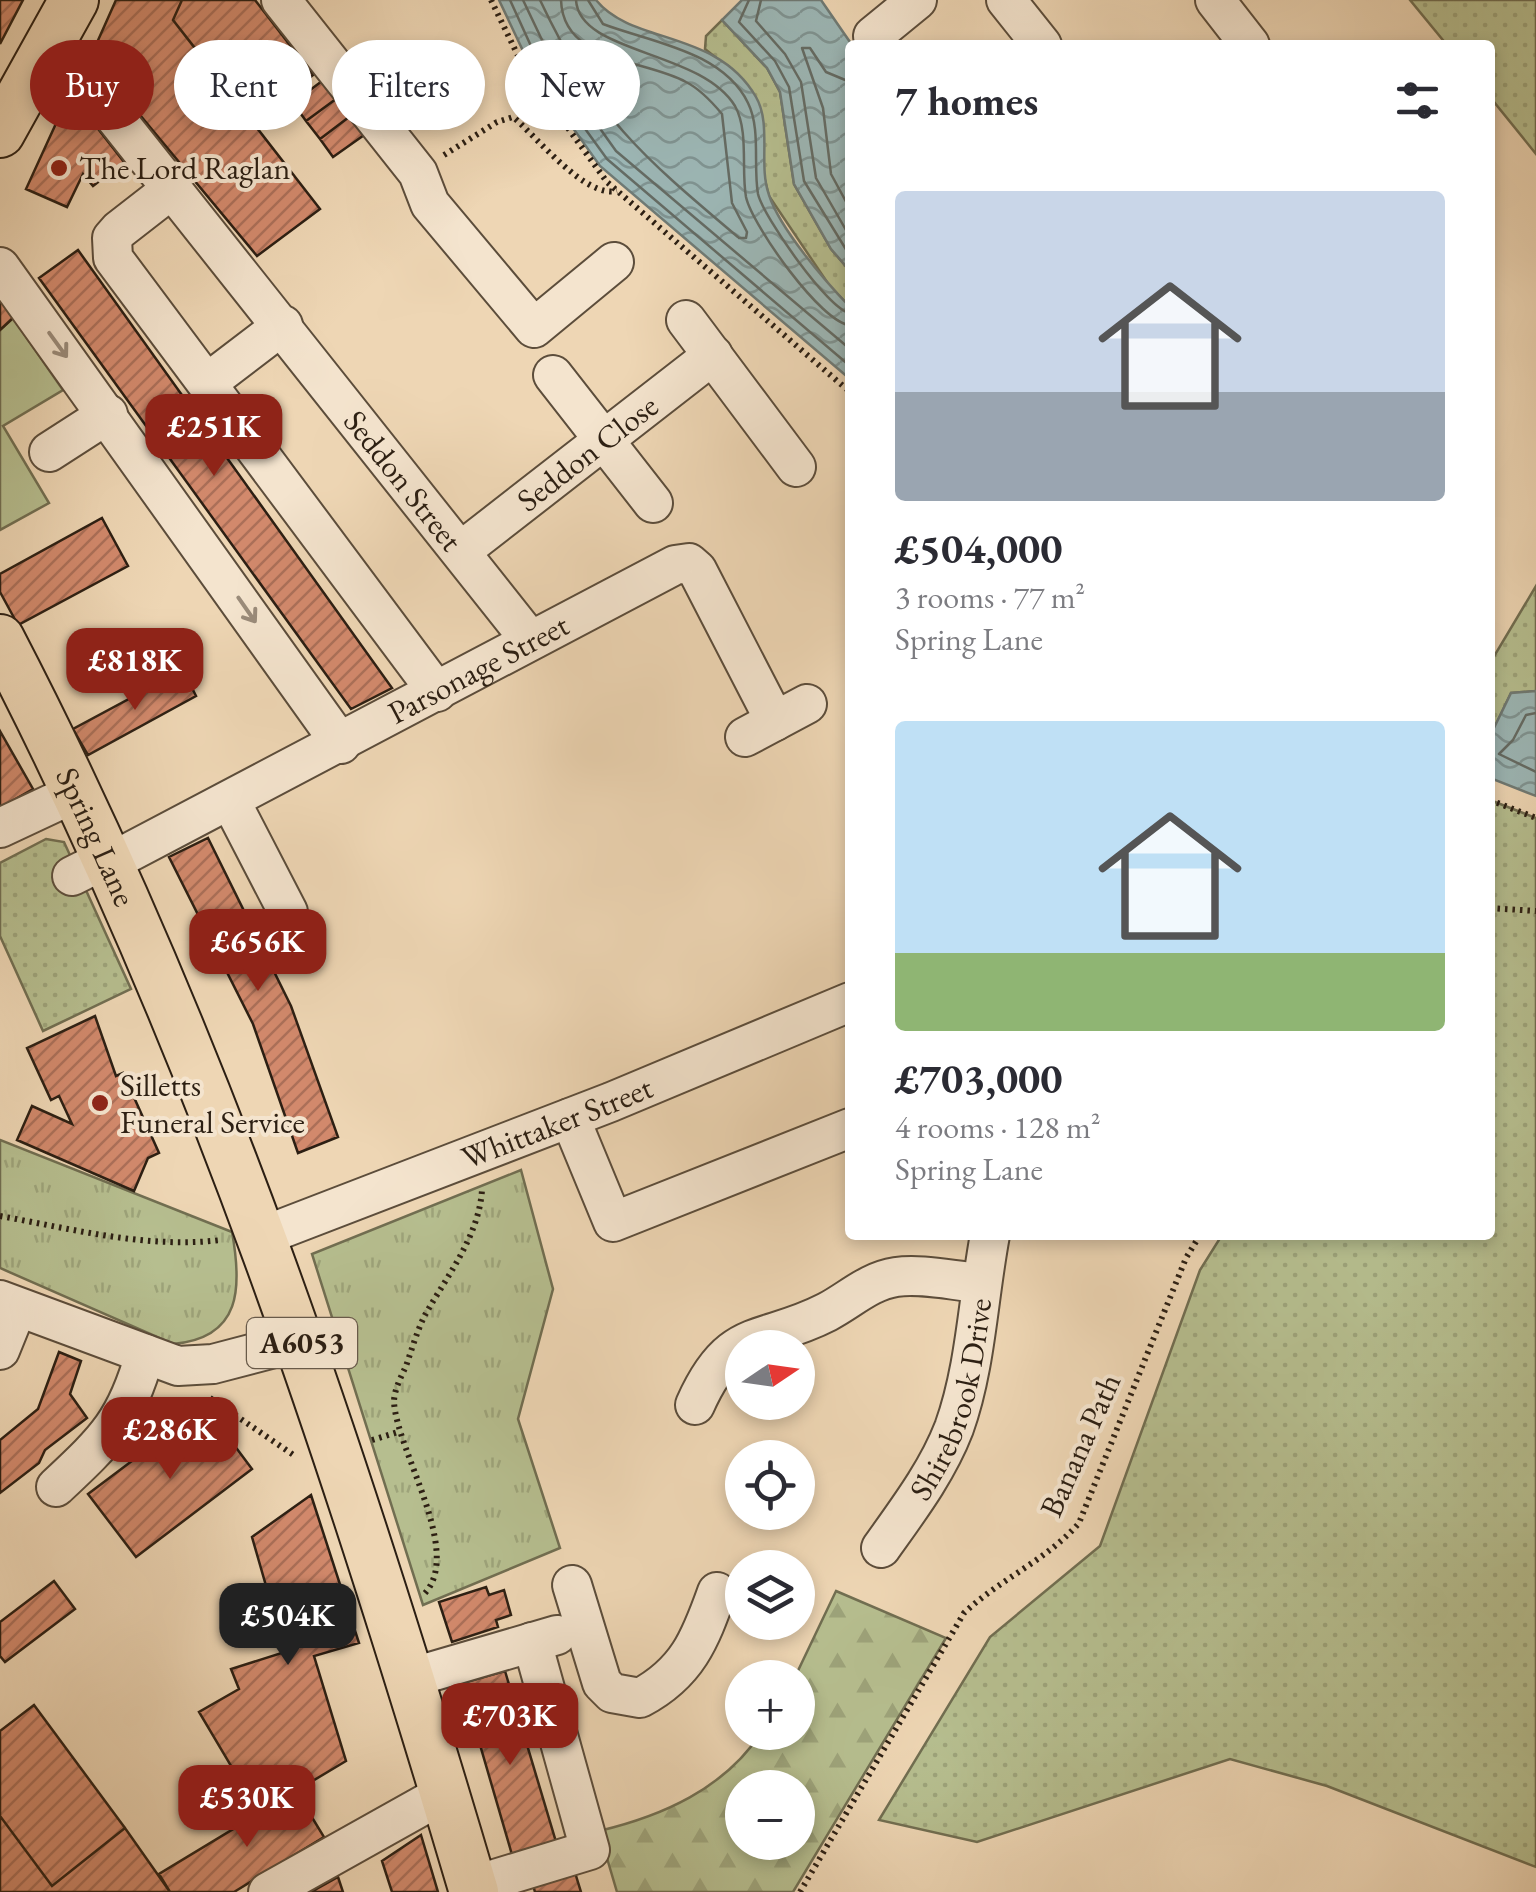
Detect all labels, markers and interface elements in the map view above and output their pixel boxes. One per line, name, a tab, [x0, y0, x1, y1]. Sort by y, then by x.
chip: Buy	[30, 40, 154, 130]
chip: Rent	[174, 40, 312, 130]
chip: Filters	[332, 40, 485, 130]
chip: New	[505, 40, 640, 130]
text: 7 homes	[895, 73, 1038, 128]
icon: filters	[1390, 73, 1445, 128]
place label: The Lord Raglan	[79, 147, 291, 189]
marker: The Lord Raglan	[48, 157, 70, 179]
icon: home	[1080, 256, 1260, 436]
one-way arrow	[47, 331, 68, 358]
street label: Seddon Close	[508, 385, 666, 521]
pin: £251K	[144, 394, 284, 479]
street label: Seddon Street	[334, 401, 472, 560]
text: £251K	[167, 405, 261, 447]
text: £504,000	[895, 521, 1063, 576]
text: 3 rooms · 77 m²	[895, 576, 1085, 618]
one-way arrow	[236, 596, 257, 623]
street label: Parsonage Street	[381, 604, 576, 733]
text: Spring Lane	[895, 618, 1043, 660]
pin: £818K	[65, 628, 205, 713]
text: £818K	[88, 639, 182, 681]
street label: Spring Lane	[46, 761, 146, 913]
icon: home	[1080, 786, 1260, 966]
pin: £656K	[188, 909, 328, 994]
text: £656K	[211, 920, 305, 962]
text: £703,000	[895, 1051, 1063, 1106]
place label: Silletts Funeral Service	[120, 1064, 305, 1143]
street label: Whittaker Street	[455, 1066, 659, 1179]
marker: Silletts Funeral Service	[89, 1092, 111, 1114]
text: 4 rooms · 128 m²	[895, 1106, 1101, 1148]
text: Spring Lane	[895, 1148, 1043, 1190]
street label: Shirebrook Drive	[899, 1296, 1001, 1508]
road number: A6053	[247, 1318, 357, 1368]
north arrow	[725, 1330, 815, 1420]
map controls	[725, 1330, 815, 1860]
street label: Banana Path	[1030, 1367, 1130, 1523]
pin: £286K	[100, 1397, 240, 1482]
text: £286K	[123, 1408, 217, 1450]
button: locate	[725, 1440, 815, 1530]
button: layers	[725, 1550, 815, 1640]
pin: £504K	[218, 1583, 358, 1668]
text: £504K	[241, 1594, 335, 1636]
button: +	[725, 1660, 815, 1750]
pin: £703K	[440, 1683, 580, 1768]
text: £703K	[463, 1694, 557, 1736]
pin: £530K	[177, 1765, 317, 1850]
button: −	[725, 1770, 815, 1860]
text: £530K	[200, 1776, 294, 1818]

